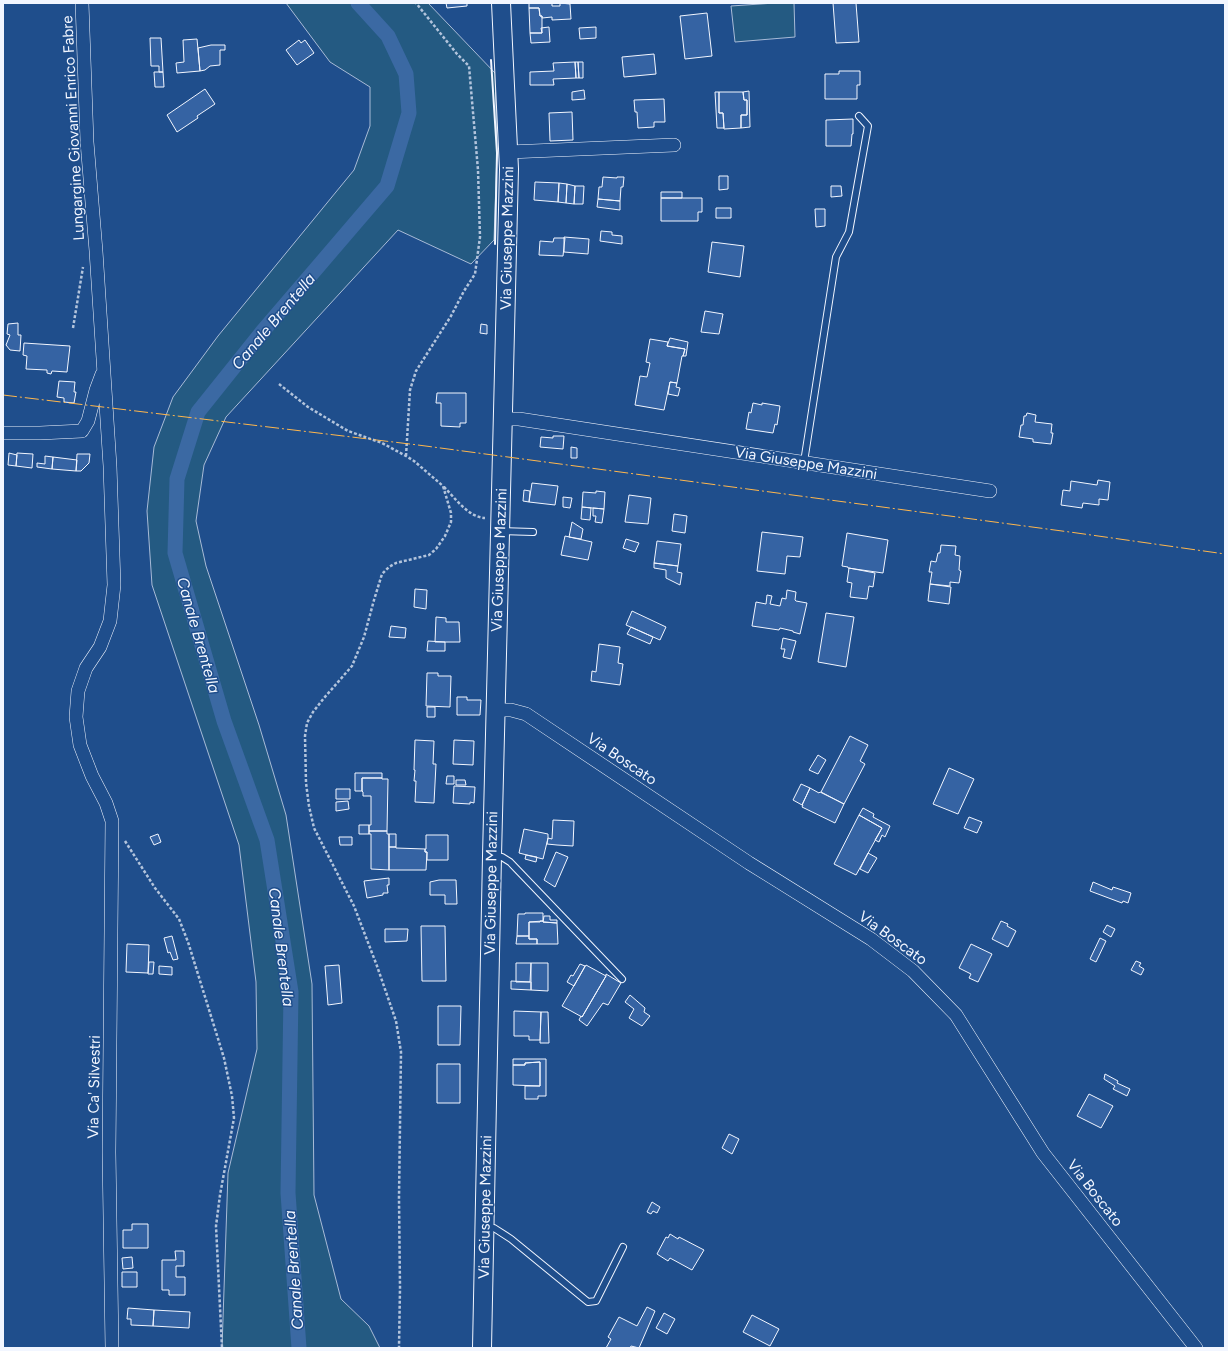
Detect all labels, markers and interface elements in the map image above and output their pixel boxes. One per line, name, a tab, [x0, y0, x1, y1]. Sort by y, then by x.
street label: Lungargine Giovanni Enrico Fabre	[58, 15, 88, 241]
street label: Via Giuseppe Mazzini	[497, 166, 517, 310]
water label: Canale Brentella	[228, 269, 319, 373]
street label: Via Giuseppe Mazzini	[734, 443, 878, 483]
street label: Via Giuseppe Mazzini	[487, 488, 511, 632]
water label: Canale Brentella	[173, 575, 224, 695]
street label: Via Boscato	[584, 729, 661, 789]
street label: Via Giuseppe Mazzini	[481, 811, 501, 955]
water label: Canale Brentella	[265, 886, 298, 1008]
street label: Via Boscato	[855, 907, 931, 969]
street label: Via Ca' Silvestri	[84, 1035, 104, 1139]
street label: Via Giuseppe Mazzini	[475, 1135, 495, 1279]
street label: Via Boscato	[1063, 1156, 1127, 1230]
water label: Canale Brentella	[280, 1210, 307, 1330]

